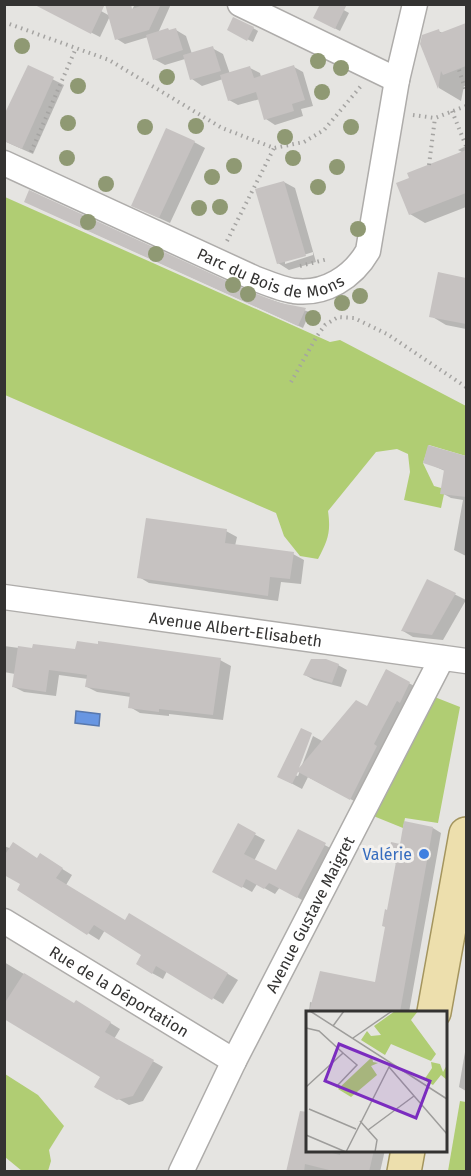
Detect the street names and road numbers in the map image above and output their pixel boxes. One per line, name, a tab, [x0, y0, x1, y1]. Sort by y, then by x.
street label: Parc du Bois de Mons	[194, 244, 347, 301]
street label: Avenue Albert-Elisabeth	[148, 608, 323, 650]
street label: Avenue Gustave Maigret	[261, 833, 358, 996]
street label: Rue de la Déportation	[46, 942, 192, 1041]

